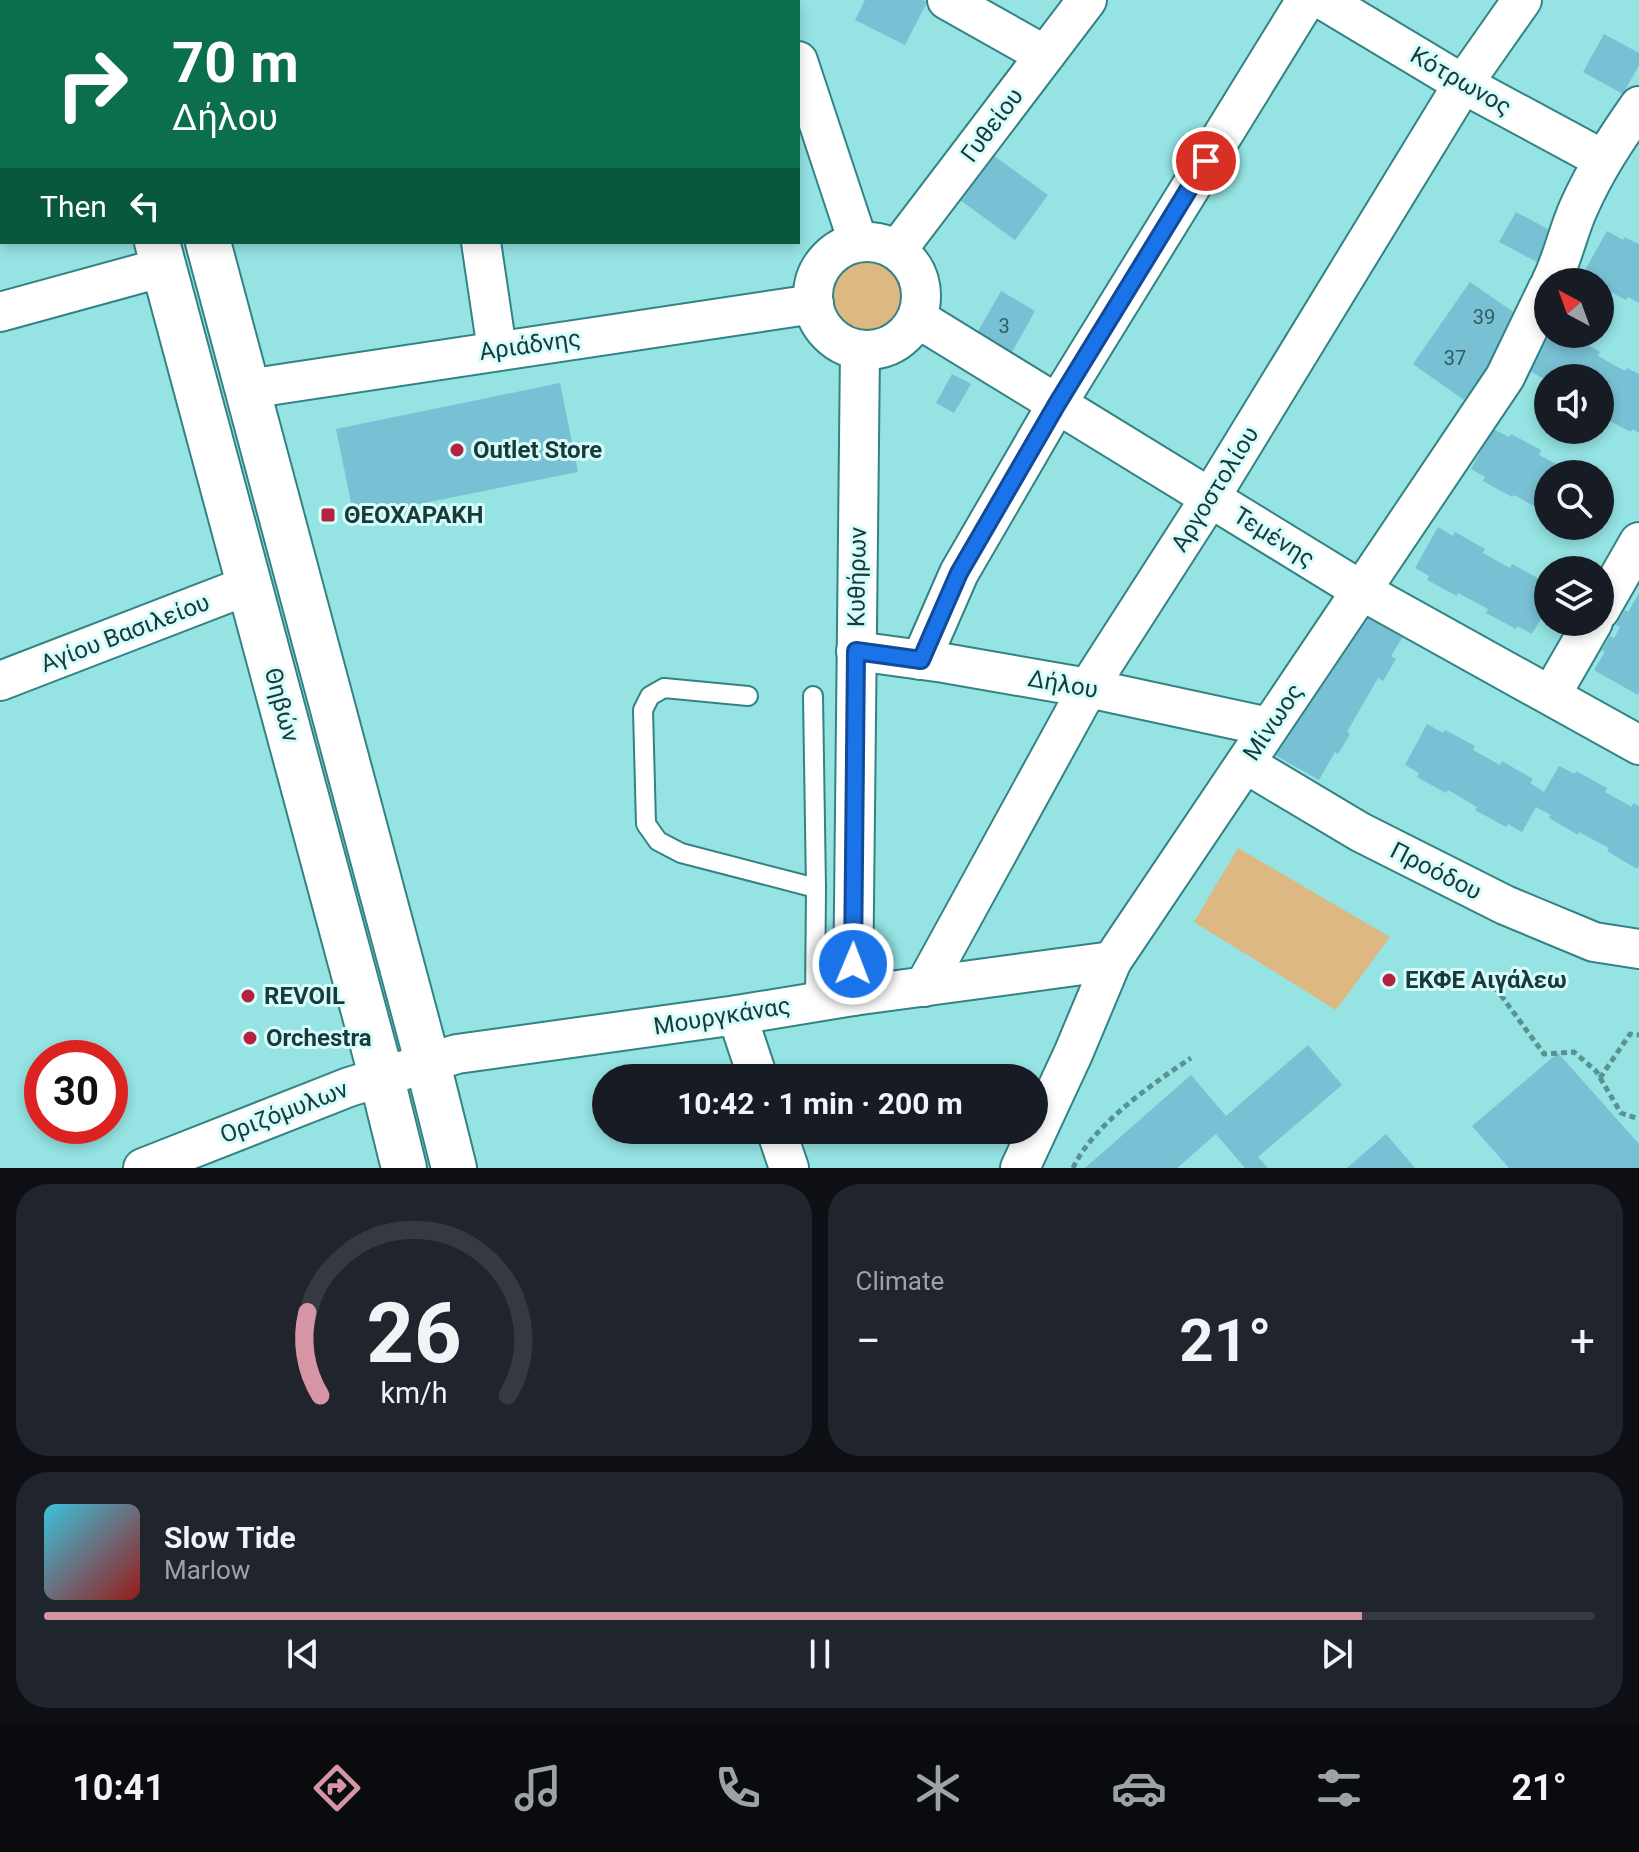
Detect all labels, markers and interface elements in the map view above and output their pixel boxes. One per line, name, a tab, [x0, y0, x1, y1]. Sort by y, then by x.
text: 70 m	[172, 30, 299, 96]
icon: right	[40, 32, 144, 136]
street label: Κότρωνος	[1406, 41, 1516, 121]
street label: Γυθείου	[955, 82, 1029, 168]
text: Δήλου	[172, 97, 278, 139]
pin	[1172, 127, 1240, 195]
icon: arrive	[1184, 139, 1228, 183]
icon: left	[123, 184, 167, 228]
text: Then	[40, 189, 107, 224]
north arrow	[1534, 268, 1614, 348]
map controls	[1534, 268, 1614, 636]
house number: 39	[1473, 305, 1495, 329]
house number: 3	[998, 314, 1010, 338]
street label: Αριάδνης	[477, 324, 583, 366]
house number: 37	[1444, 346, 1466, 370]
button: sound	[1534, 364, 1614, 444]
street label: Αργοστολίου	[1165, 421, 1265, 557]
place label: Outlet Store	[473, 436, 602, 464]
marker: Outlet Store	[448, 441, 466, 459]
button: search	[1534, 460, 1614, 540]
place label: ΘΕΟΧΑΡΑΚΗ	[344, 501, 484, 529]
street label: Τεμένης	[1228, 501, 1320, 573]
marker: ΘΕΟΧΑΡΑΚΗ	[319, 506, 337, 524]
street label: Κυθήρων	[842, 526, 872, 627]
button: layers	[1534, 556, 1614, 636]
street label: Αγίου Βασιλείου	[37, 588, 213, 678]
street label: Δήλου	[1026, 664, 1100, 704]
street label: Θηβών	[259, 665, 305, 745]
street label: Μίνωος	[1237, 678, 1309, 766]
street label: Προόδου	[1386, 836, 1486, 906]
position arrow	[811, 922, 895, 1006]
place label: ΕΚΦΕ Αιγάλεω	[1405, 966, 1567, 994]
marker: ΕΚΦΕ Αιγάλεω	[1380, 971, 1398, 989]
place label: REVOIL	[264, 982, 345, 1010]
marker: REVOIL	[239, 987, 257, 1005]
street label: Μουργκάνας	[652, 991, 792, 1041]
place label: Orchestra	[266, 1024, 372, 1052]
marker: Orchestra	[241, 1029, 259, 1047]
speed limit sign: 30	[24, 1040, 128, 1144]
street label: Οριζόμυλων	[216, 1075, 352, 1149]
text: 10:42 · 1 min · 200 m	[677, 1086, 963, 1121]
text: Climate	[856, 1266, 944, 1296]
text: 26	[366, 1285, 461, 1382]
text: 21°	[1179, 1305, 1271, 1376]
text: −	[856, 1315, 881, 1367]
text: +	[1570, 1315, 1595, 1367]
text: km/h	[380, 1376, 447, 1410]
text: Slow Tide	[164, 1520, 296, 1555]
text: Marlow	[164, 1555, 250, 1585]
icon: previous	[281, 1632, 325, 1676]
icon: pause	[798, 1632, 842, 1676]
icon: next	[1315, 1632, 1359, 1676]
icon: directions	[309, 1760, 365, 1816]
icon: music	[510, 1760, 566, 1816]
icon: phone	[710, 1760, 766, 1816]
icon: climate	[910, 1760, 966, 1816]
icon: car	[1111, 1760, 1167, 1816]
icon: filters	[1311, 1760, 1367, 1816]
text: 10:41	[72, 1767, 165, 1809]
text: 21°	[1511, 1767, 1567, 1809]

